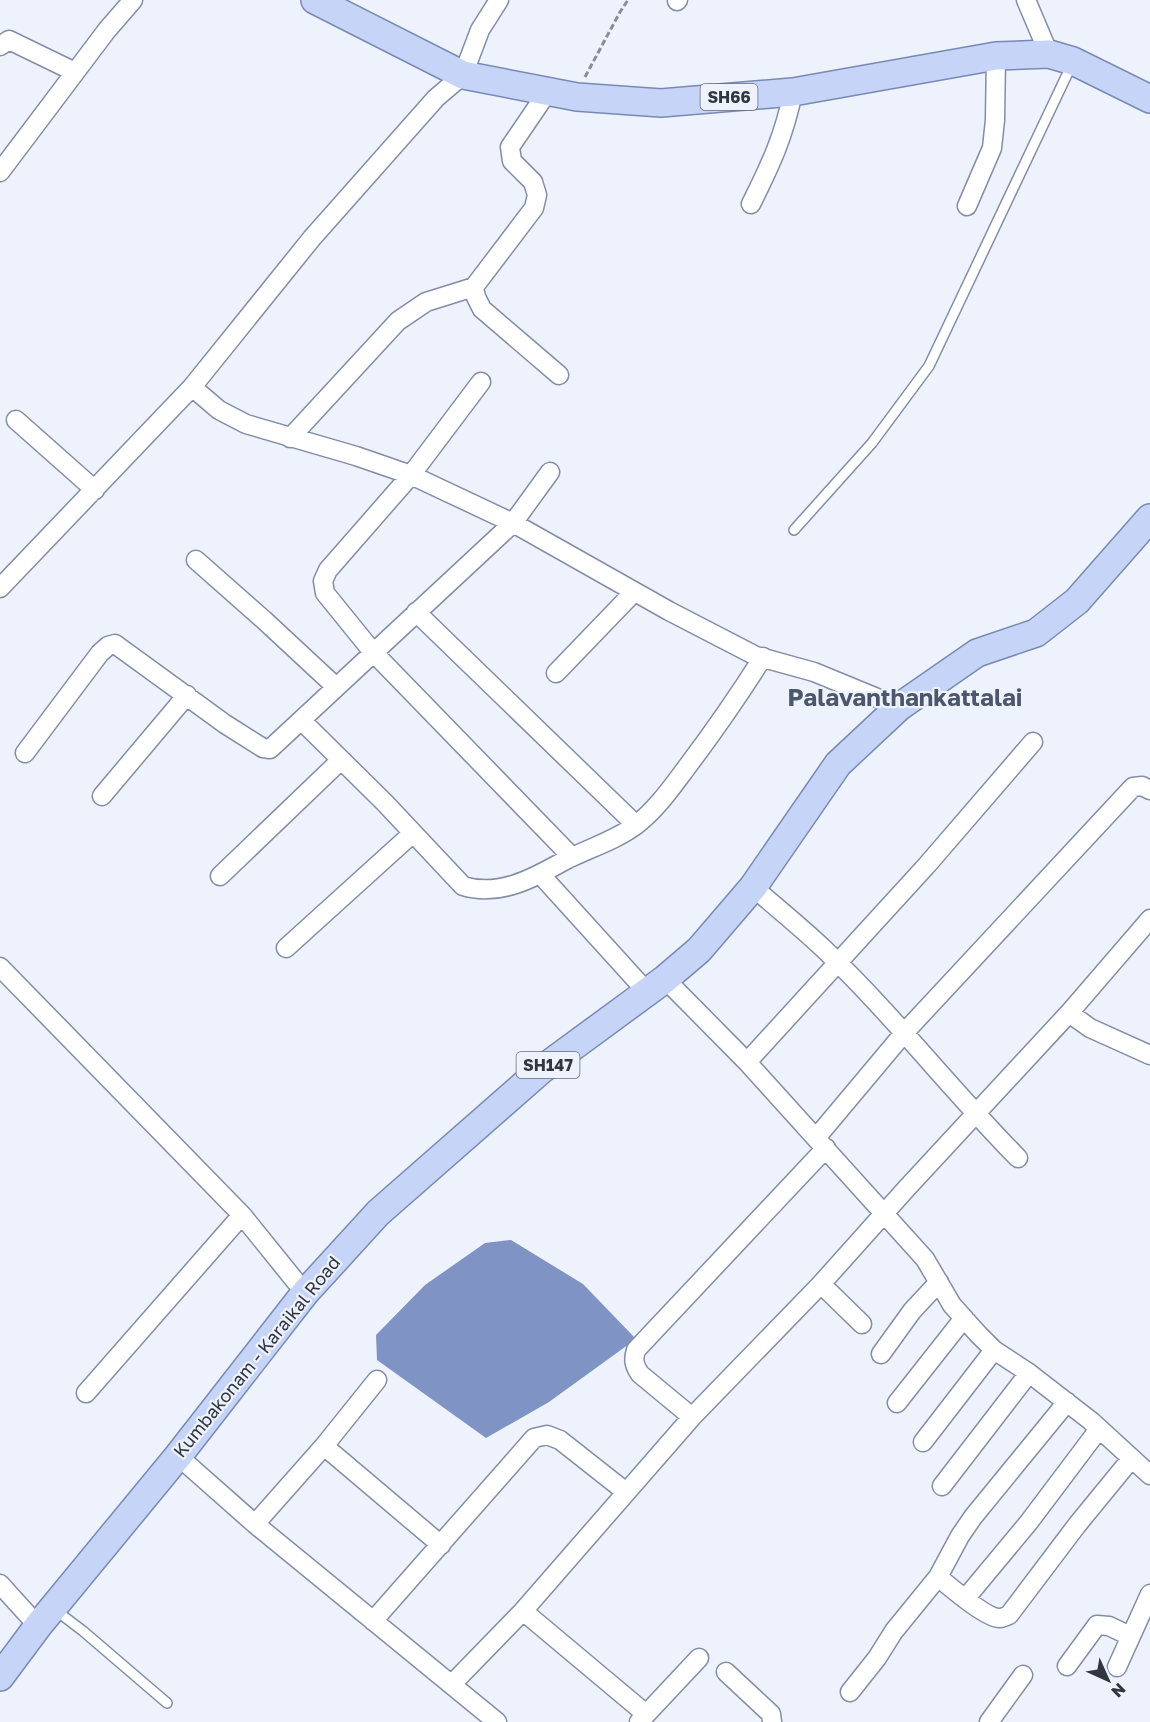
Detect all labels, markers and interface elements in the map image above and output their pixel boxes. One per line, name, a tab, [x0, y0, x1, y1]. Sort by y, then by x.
road number: SH66	[700, 84, 758, 110]
district label: Palavanthankattalai	[788, 682, 1022, 711]
road number: SH147	[516, 1052, 580, 1078]
street label: Kumbakonam - Karaikal Road	[168, 1251, 344, 1461]
north arrow	[1078, 1650, 1138, 1710]
text: N	[1107, 1679, 1130, 1702]

